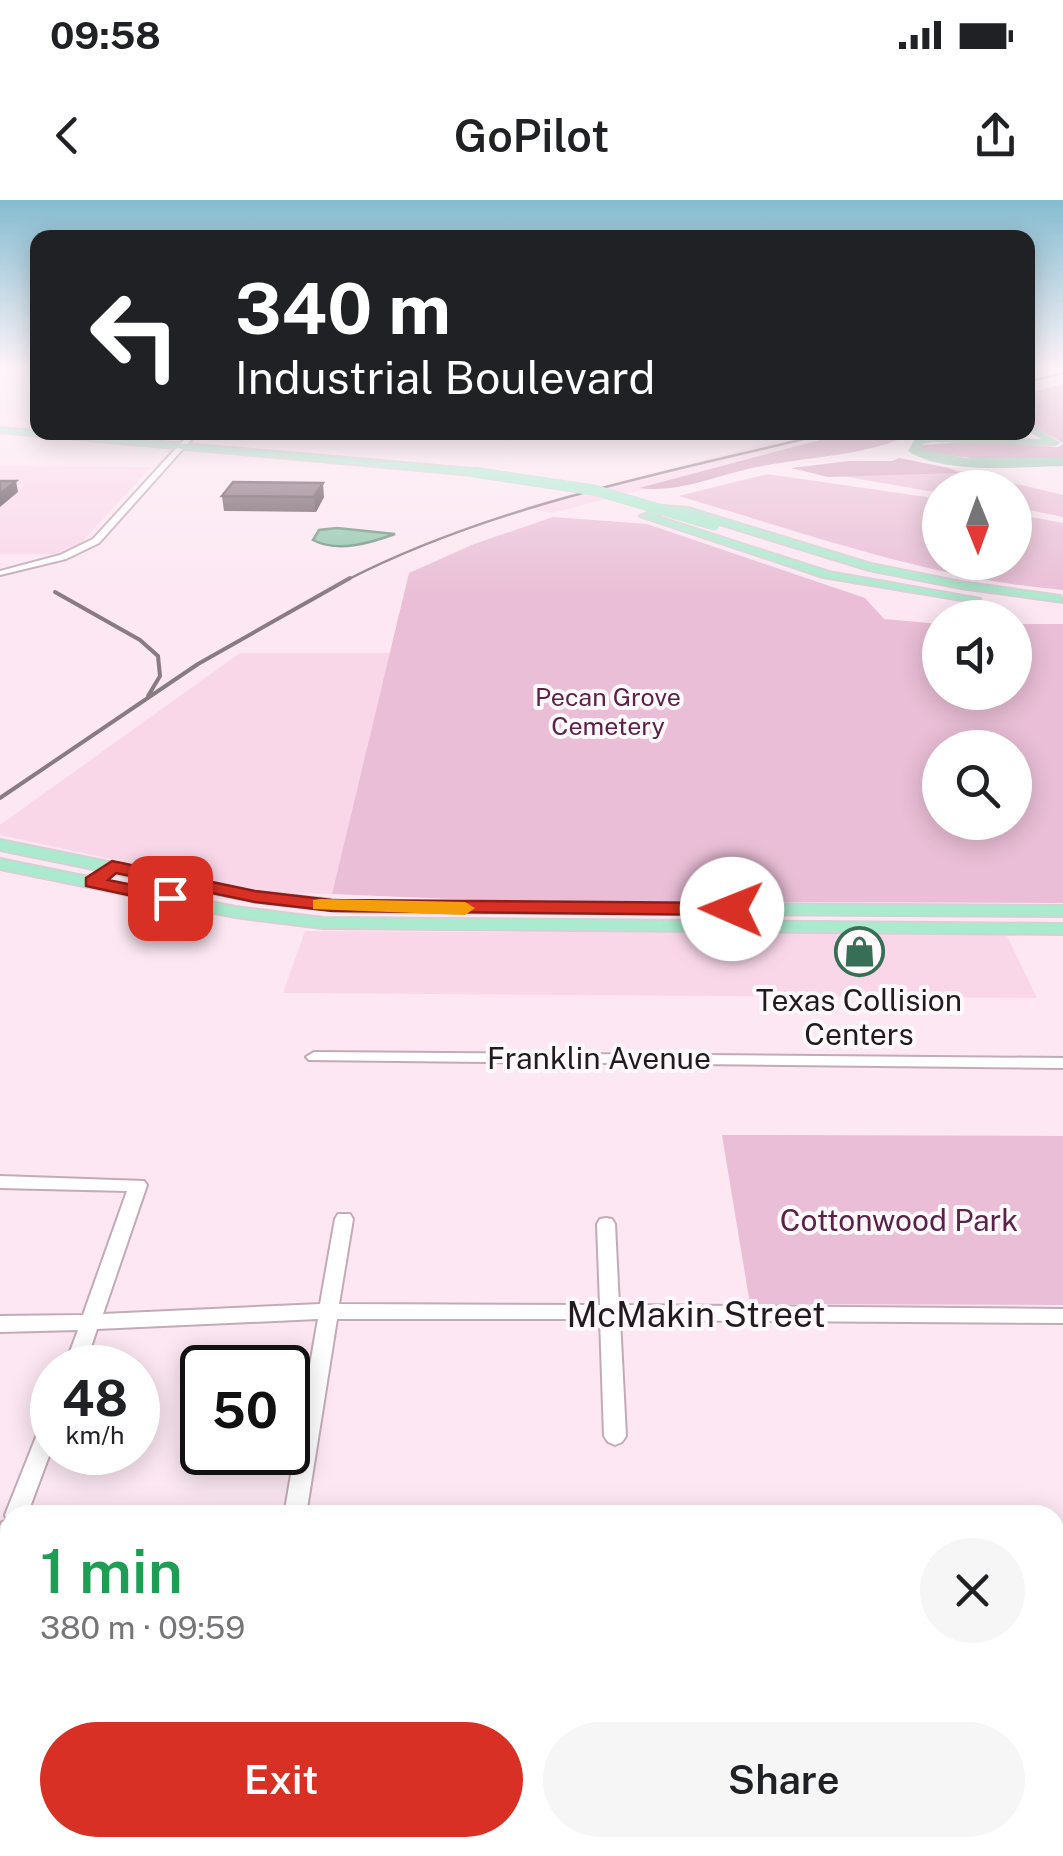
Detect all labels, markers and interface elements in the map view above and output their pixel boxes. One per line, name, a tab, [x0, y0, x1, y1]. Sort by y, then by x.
text: 09:58	[50, 13, 161, 58]
icon: back	[40, 108, 95, 163]
icon: share	[968, 108, 1023, 163]
text: GoPilot	[454, 109, 609, 162]
text: 340 m	[235, 267, 451, 350]
icon: left	[70, 270, 200, 400]
text: Industrial Boulevard	[235, 351, 655, 404]
north arrow	[922, 470, 1032, 580]
map controls	[922, 470, 1032, 840]
button: sound	[922, 600, 1032, 710]
park label: Pecan Grove Cemetery	[535, 682, 681, 741]
button: search	[922, 730, 1032, 840]
pin	[128, 856, 213, 941]
position arrow	[680, 857, 784, 961]
icon: arrive	[143, 871, 198, 926]
shop icon: Texas Collision Centers	[833, 925, 885, 977]
place label: Texas Collision Centers	[756, 982, 962, 1052]
street label: Franklin Avenue	[487, 1040, 711, 1076]
park label: Cottonwood Park	[780, 1202, 1018, 1238]
street label: McMakin Street	[566, 1294, 826, 1335]
speed limit sign: 50	[180, 1345, 310, 1475]
text: 48	[62, 1368, 128, 1427]
text: km/h	[66, 1420, 124, 1450]
text: 1 min	[40, 1536, 183, 1607]
button: close	[920, 1538, 1025, 1643]
text: 380 m · 09:59	[40, 1609, 245, 1646]
button: Exit	[40, 1722, 523, 1837]
button: Share	[543, 1722, 1025, 1837]

